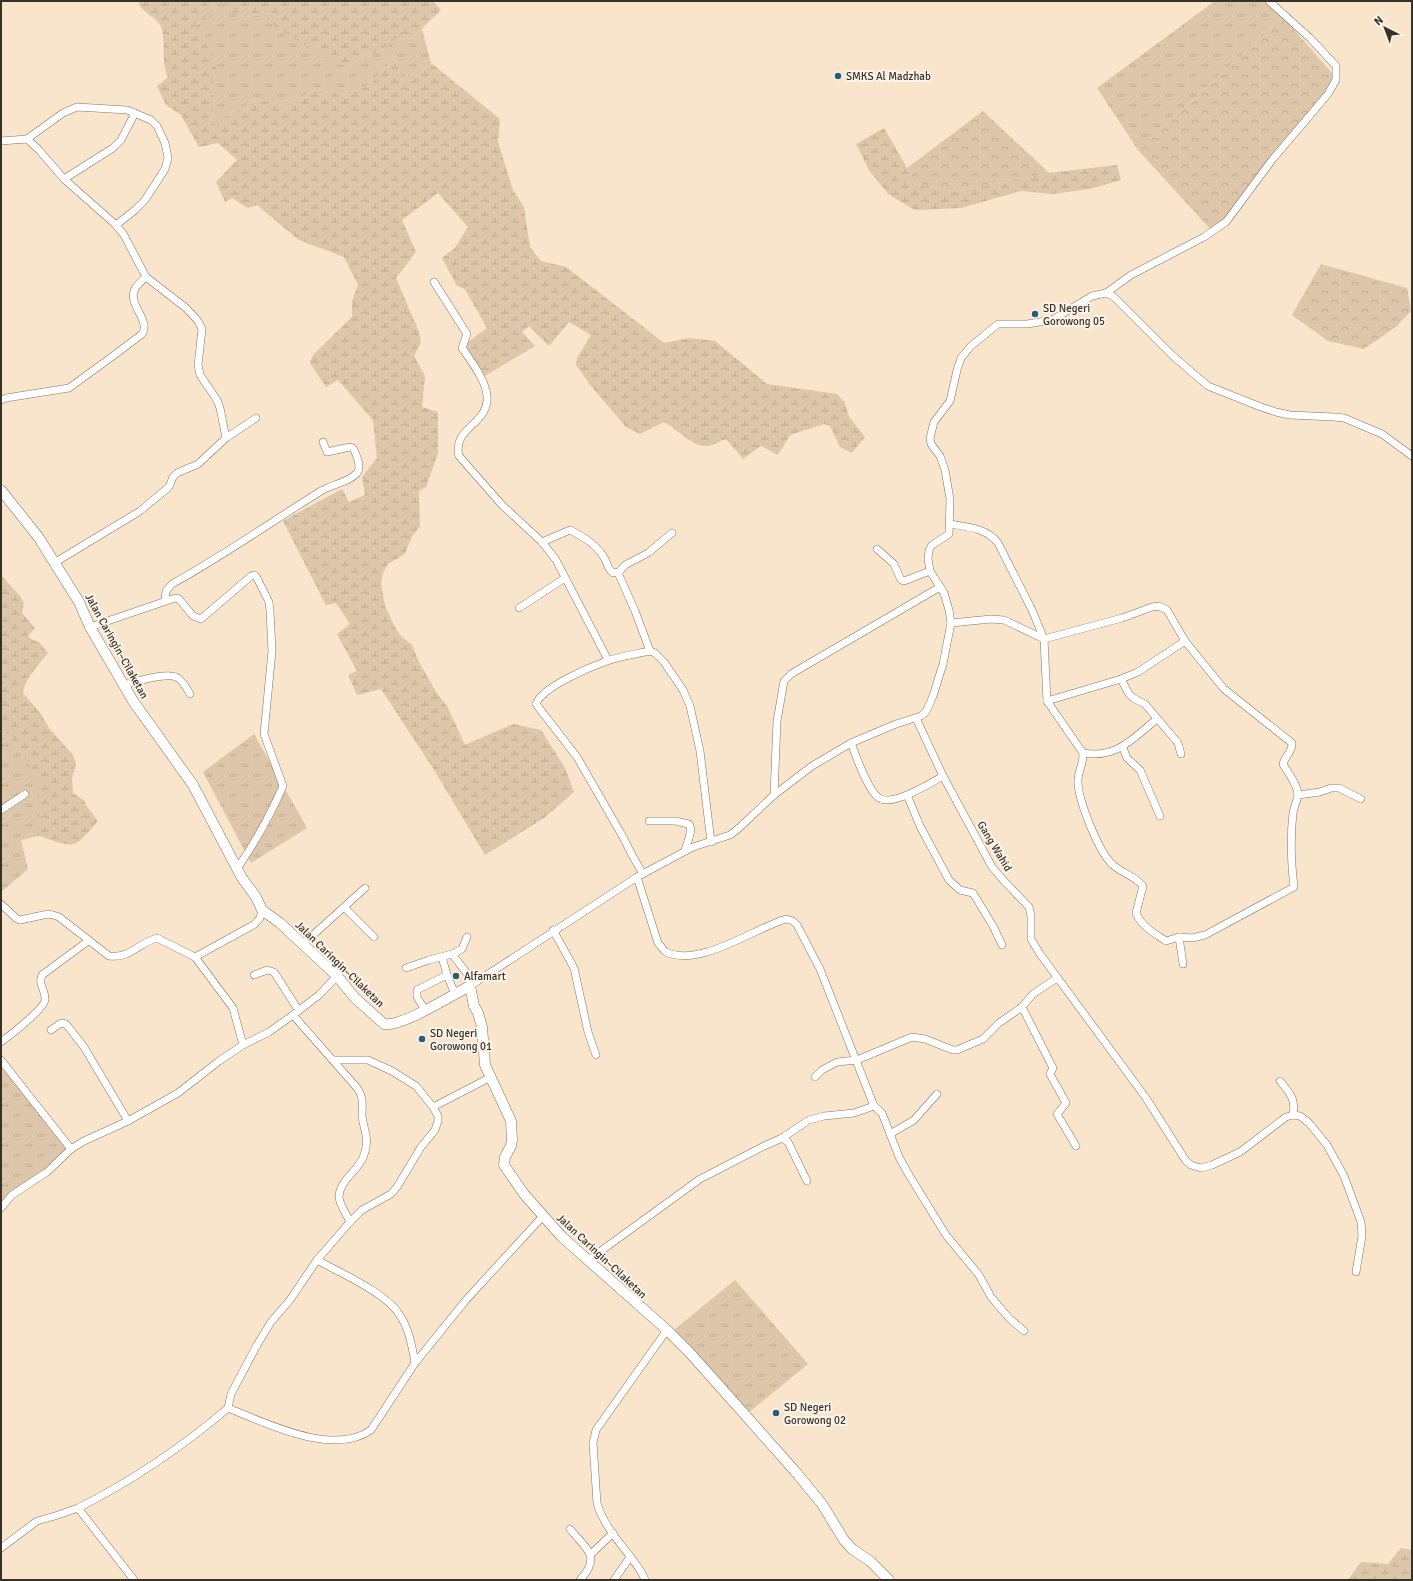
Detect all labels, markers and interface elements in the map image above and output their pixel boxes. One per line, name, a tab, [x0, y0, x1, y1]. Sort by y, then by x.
north arrow	[1365, 8, 1405, 48]
text: N	[1371, 14, 1386, 28]
place label: SMKS Al Madzhab	[846, 70, 931, 83]
marker: SMKS Al Madzhab	[833, 71, 843, 81]
place label: SD Negeri Gorowong 05	[1043, 302, 1105, 328]
marker: SD Negeri Gorowong 05	[1030, 309, 1040, 319]
street label: Jalan Caringin–Cilaketan	[82, 591, 151, 701]
street label: Gang Wahid	[975, 819, 1015, 874]
street label: Jalan Caringin–Cilaketan	[293, 919, 387, 1010]
place label: Alfamart	[464, 970, 506, 983]
marker: Alfamart	[451, 971, 461, 981]
place label: SD Negeri Gorowong 01	[430, 1027, 492, 1053]
marker: SD Negeri Gorowong 01	[417, 1034, 427, 1044]
street label: Jalan Caringin–Cilaketan	[554, 1211, 649, 1301]
place label: SD Negeri Gorowong 02	[784, 1401, 846, 1427]
marker: SD Negeri Gorowong 02	[771, 1408, 781, 1418]

